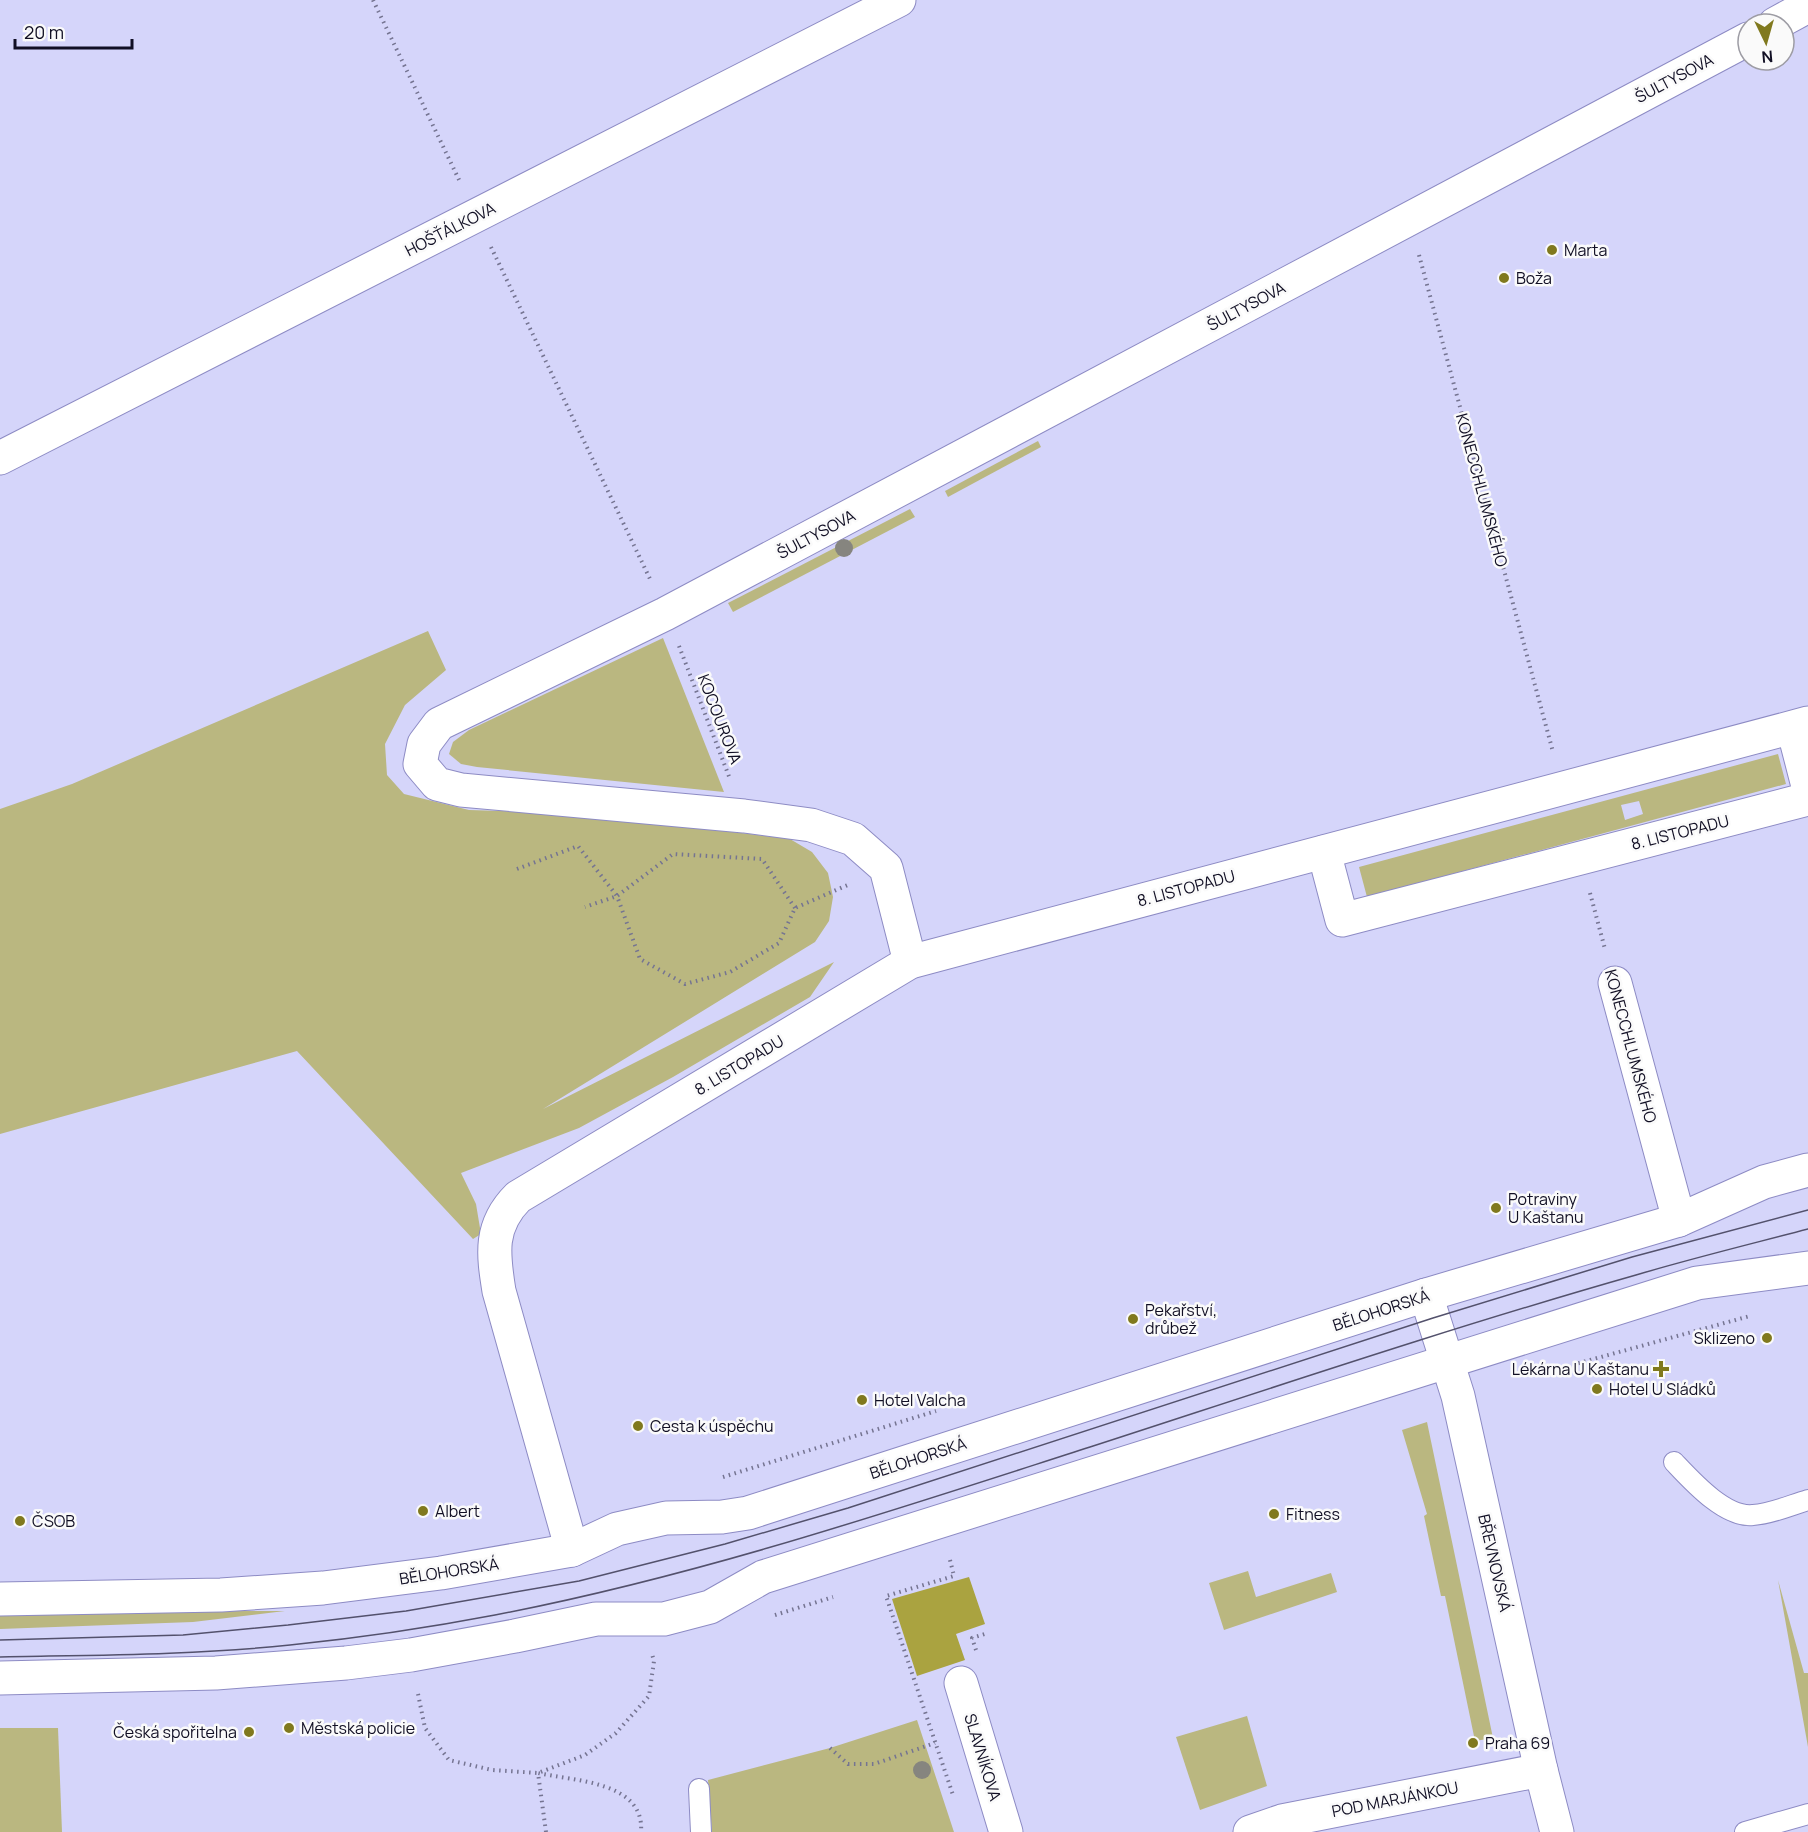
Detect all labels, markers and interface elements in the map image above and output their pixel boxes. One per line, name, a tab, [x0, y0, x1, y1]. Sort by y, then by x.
scale bar	[15, 12, 132, 50]
north arrow	[1736, 12, 1796, 72]
text: 20 m	[24, 20, 64, 44]
text: N	[1761, 45, 1774, 68]
street label: ŠULTYSOVA	[1631, 48, 1717, 108]
street label: HOŠŤÁLKOVA	[401, 197, 499, 261]
place label: Marta	[1564, 239, 1607, 261]
marker: Marta	[1545, 243, 1559, 257]
place label: Boža	[1516, 267, 1552, 289]
marker: Boža	[1497, 271, 1511, 285]
street label: ŠULTYSOVA	[1203, 276, 1289, 336]
street label: KONECCHLUMSKÉHO	[1451, 411, 1513, 570]
street label: ŠULTYSOVA	[773, 504, 859, 564]
street label: KOCOUROVA	[693, 671, 747, 767]
street label: 8. LISTOPADU	[1629, 809, 1731, 855]
street label: 8. LISTOPADU	[1135, 864, 1237, 912]
street label: KONECCHLUMSKÉHO	[1600, 967, 1662, 1126]
street label: 8. LISTOPADU	[690, 1030, 788, 1100]
place label: Potraviny U Kaštanu	[1508, 1188, 1584, 1228]
marker: Potraviny U Kaštanu	[1489, 1201, 1503, 1215]
street label: BĚLOHORSKÁ	[1330, 1284, 1432, 1336]
place label: Pekařství, drůbež	[1145, 1299, 1217, 1339]
marker: Pekařství, drůbež	[1126, 1312, 1140, 1326]
place label: Sklizeno	[1694, 1327, 1755, 1349]
marker: Sklizeno	[1760, 1331, 1774, 1345]
place label: Lékárna U Kaštanu	[1512, 1358, 1649, 1380]
marker: Lékárna U Kaštanu	[1654, 1362, 1668, 1376]
place label: Hotel U Sládků	[1609, 1378, 1716, 1400]
marker: Hotel U Sládků	[1590, 1382, 1604, 1396]
place label: Hotel Valcha	[874, 1389, 966, 1411]
marker: Hotel Valcha	[855, 1393, 869, 1407]
place label: Cesta k úspěchu	[650, 1415, 773, 1437]
marker: Cesta k úspěchu	[631, 1419, 645, 1433]
street label: BĚLOHORSKÁ	[867, 1432, 969, 1484]
place label: Albert	[435, 1500, 480, 1522]
place label: Fitness	[1286, 1503, 1340, 1525]
marker: Albert	[416, 1504, 430, 1518]
marker: Fitness	[1267, 1507, 1281, 1521]
place label: ČSOB	[32, 1510, 75, 1532]
street label: BŘEVNOVSKÁ	[1473, 1512, 1517, 1614]
marker: ČSOB	[13, 1514, 27, 1528]
street label: BĚLOHORSKÁ	[398, 1552, 500, 1590]
street label: SLAVNÍKOVA	[959, 1711, 1007, 1803]
place label: Městská policie	[301, 1717, 415, 1739]
place label: Česká spořitelna	[113, 1721, 237, 1743]
marker: Městská policie	[282, 1721, 296, 1735]
marker: Česká spořitelna	[242, 1725, 256, 1739]
place label: Praha 69	[1485, 1732, 1550, 1754]
marker: Praha 69	[1466, 1736, 1480, 1750]
street label: POD MARJÁNKOU	[1330, 1776, 1460, 1822]

